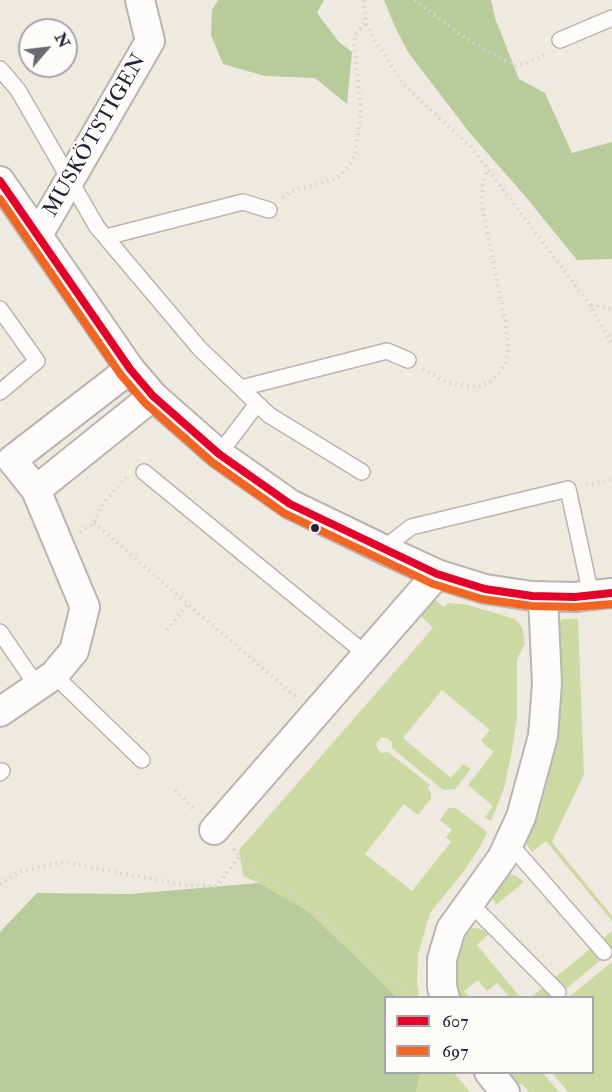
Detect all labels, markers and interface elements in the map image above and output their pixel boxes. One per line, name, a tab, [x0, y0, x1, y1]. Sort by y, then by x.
north arrow	[18, 18, 78, 78]
text: N	[50, 29, 74, 52]
street label: MUSKÖTSTIGEN	[39, 50, 153, 222]
unlabelled marker	[309, 522, 321, 534]
legend	[384, 996, 594, 1074]
text: 607	[442, 1010, 469, 1033]
text: 697	[442, 1040, 469, 1063]

